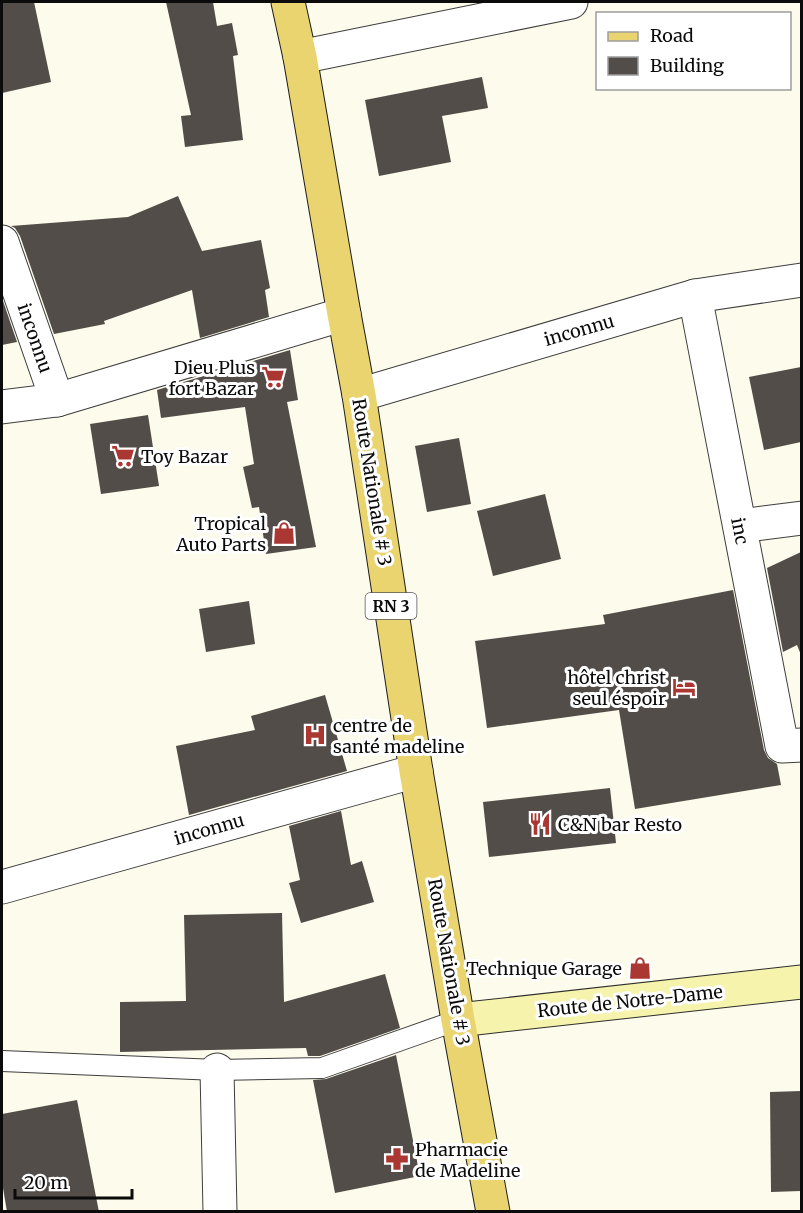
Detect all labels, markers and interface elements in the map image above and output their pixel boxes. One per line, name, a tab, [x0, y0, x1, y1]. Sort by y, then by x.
legend	[596, 12, 791, 90]
text: Road	[650, 24, 694, 47]
text: Building	[650, 54, 724, 77]
street label: inconnu	[12, 300, 58, 376]
street label: inconnu	[541, 309, 617, 351]
place label: Dieu Plus fort Bazar	[168, 356, 255, 400]
supermarket icon: Dieu Plus fort Bazar	[260, 364, 286, 390]
street label: Route Nationale # 3	[347, 397, 397, 567]
supermarket icon: Toy Bazar	[110, 443, 136, 469]
place label: Toy Bazar	[141, 445, 228, 468]
place label: Tropical Auto Parts	[175, 512, 266, 556]
street label: inc	[726, 516, 754, 546]
shop icon: Tropical Auto Parts	[271, 520, 297, 546]
road number: RN 3	[366, 593, 416, 619]
place label: hôtel christ seul éspoir	[567, 666, 666, 710]
hotel icon: hôtel christ seul éspoir	[671, 674, 697, 700]
place label: centre de santé madeline	[333, 714, 464, 758]
hospital icon: centre de santé madeline	[302, 722, 328, 748]
street label: inconnu	[171, 808, 247, 850]
restaurant icon: C&N bar Resto	[527, 811, 553, 837]
place label: C&N bar Resto	[558, 813, 682, 836]
street label: Route Nationale # 3	[423, 877, 475, 1047]
shop icon: Technique Garage	[627, 955, 653, 981]
place label: Technique Garage	[466, 957, 622, 980]
street label: Route de Notre-Dame	[536, 980, 724, 1022]
place label: Pharmacie de Madeline	[415, 1138, 520, 1182]
pharmacy icon: Pharmacie de Madeline	[384, 1146, 410, 1172]
scale bar	[15, 1162, 132, 1200]
text: 20 m	[24, 1171, 68, 1194]

